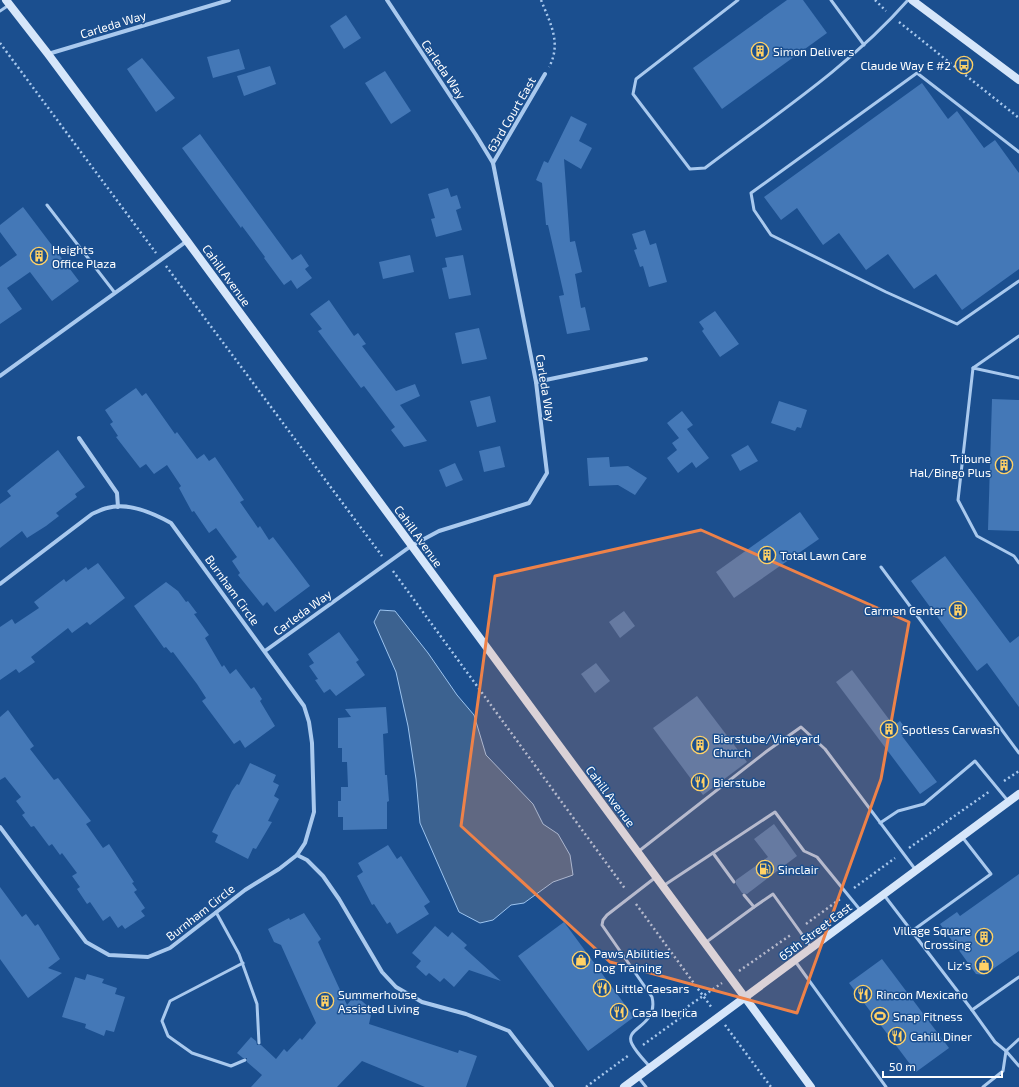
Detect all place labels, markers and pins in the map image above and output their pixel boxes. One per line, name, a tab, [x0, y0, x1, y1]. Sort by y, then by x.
building icon: Simon Delivers	[750, 41, 770, 61]
place label: Simon Delivers	[773, 44, 854, 58]
bus stop icon: Claude Way E #2	[954, 55, 974, 75]
place label: Claude Way E #2	[860, 58, 951, 72]
place label: Heights Office Plaza	[52, 242, 116, 270]
building icon: Heights Office Plaza	[29, 246, 49, 266]
place label: Tribune Hal/Bingo Plus	[910, 451, 991, 479]
building icon: Tribune Hal/Bingo Plus	[994, 455, 1014, 475]
building icon: Total Lawn Care	[757, 545, 777, 565]
place label: Total Lawn Care	[780, 548, 866, 562]
building icon: Carmen Center	[948, 600, 968, 620]
place label: Carmen Center	[864, 603, 945, 617]
building icon: Spotless Carwash	[879, 719, 899, 739]
place label: Spotless Carwash	[902, 722, 1000, 736]
place label: Bierstube/Vineyard Church	[713, 731, 820, 759]
building icon: Bierstube/Vineyard Church	[690, 735, 710, 755]
restaurant icon: Bierstube	[690, 772, 710, 792]
place label: Bierstube	[713, 775, 765, 789]
fuel station icon: Sinclair	[755, 859, 775, 879]
place label: Sinclair	[778, 862, 819, 876]
place label: Village Square Crossing	[893, 923, 971, 951]
building icon: Village Square Crossing	[974, 927, 994, 947]
place label: Paws Abilities Dog Training	[594, 946, 670, 974]
shop icon: Paws Abilities Dog Training	[571, 950, 591, 970]
shop icon: Liz's	[974, 955, 994, 975]
place label: Liz's	[947, 958, 971, 972]
restaurant icon: Little Caesars	[592, 978, 612, 998]
place label: Little Caesars	[615, 981, 689, 995]
restaurant icon: Rincon Mexicano	[853, 984, 873, 1004]
place label: Summerhouse Assisted Living	[338, 987, 420, 1015]
place label: Rincon Mexicano	[876, 987, 968, 1001]
building icon: Summerhouse Assisted Living	[315, 991, 335, 1011]
restaurant icon: Casa Iberica	[609, 1002, 629, 1022]
place label: Casa Iberica	[632, 1005, 697, 1019]
sports icon: Snap Fitness	[870, 1006, 890, 1026]
place label: Snap Fitness	[893, 1009, 963, 1023]
restaurant icon: Cahill Diner	[887, 1026, 907, 1046]
place label: Cahill Diner	[910, 1029, 972, 1043]

